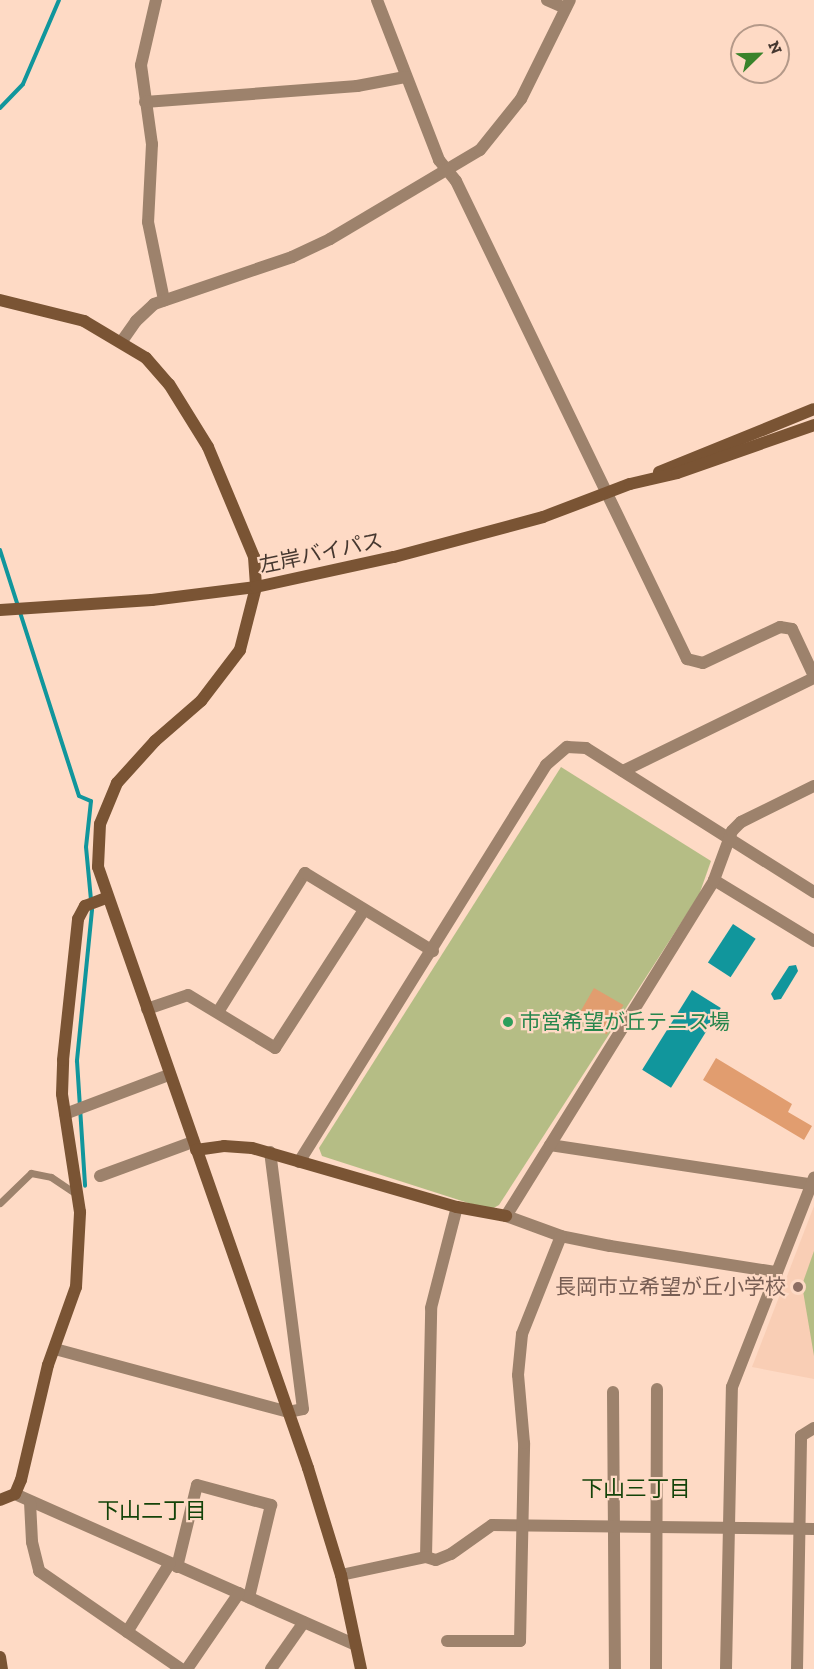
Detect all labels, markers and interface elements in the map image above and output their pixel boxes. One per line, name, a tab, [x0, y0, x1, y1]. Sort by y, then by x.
north arrow	[730, 24, 790, 84]
text: N	[764, 38, 786, 57]
street label: 左岸バイパス	[257, 528, 385, 578]
place label: 市営希望が丘テニス場	[520, 1009, 730, 1035]
marker: 市営希望が丘テニス場	[501, 1015, 515, 1029]
place label: 長岡市立希望が丘小学校	[555, 1274, 786, 1300]
marker: 長岡市立希望が丘小学校	[791, 1280, 805, 1294]
district label: 下山三丁目	[581, 1476, 691, 1502]
district label: 下山二丁目	[97, 1498, 207, 1524]

